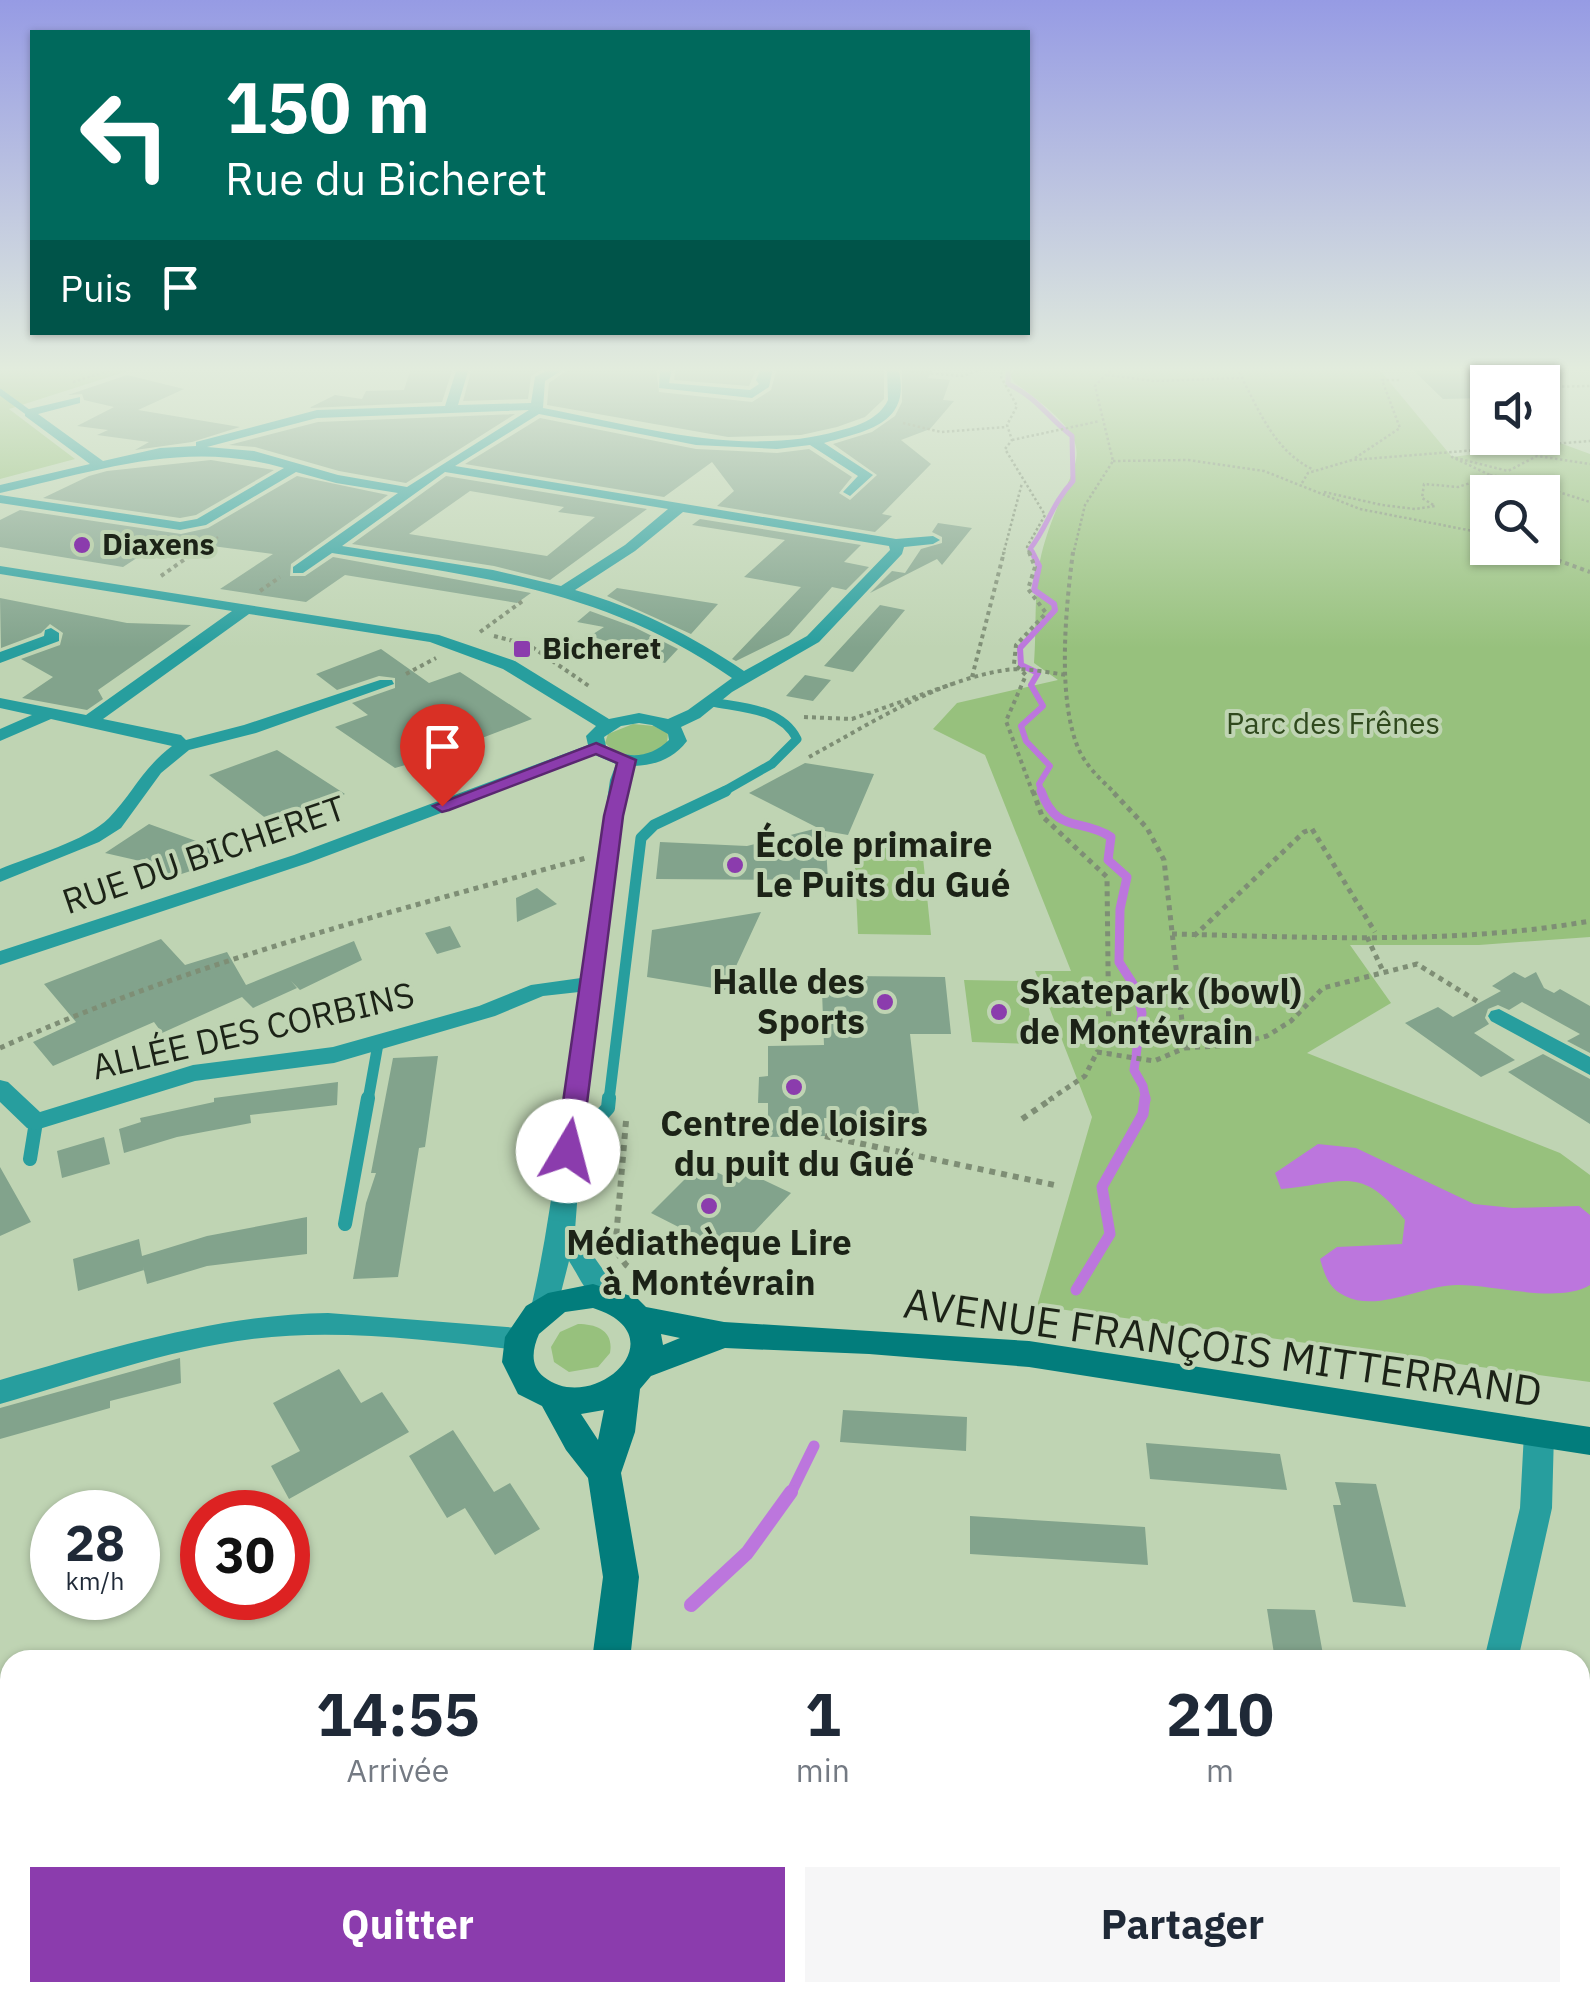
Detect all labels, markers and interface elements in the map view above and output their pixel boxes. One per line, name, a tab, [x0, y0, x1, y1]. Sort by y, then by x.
text: 150 m	[225, 61, 430, 152]
icon: left	[60, 70, 190, 200]
text: Rue du Bicheret	[225, 149, 547, 207]
icon: arrive	[153, 260, 208, 315]
text: Puis	[60, 263, 133, 312]
map controls	[1470, 365, 1560, 565]
button: sound	[1470, 365, 1560, 455]
button: search	[1470, 475, 1560, 565]
place label: Diaxens	[102, 524, 215, 563]
marker: Diaxens	[71, 534, 93, 556]
place label: Bicheret	[542, 628, 661, 667]
marker: Bicheret	[511, 638, 533, 660]
park label: Parc des Frênes	[1226, 703, 1440, 742]
pin	[400, 704, 485, 807]
icon: arrive	[415, 719, 470, 774]
street label: RUE DU BICHERET	[56, 784, 351, 924]
place label: École primaire Le Puits du Gué	[755, 821, 1010, 907]
marker: École primaire Le Puits du Gué	[724, 854, 746, 876]
place label: Halle des Sports	[712, 958, 865, 1044]
place label: Skatepark (bowl) de Montévrain	[1019, 968, 1302, 1054]
street label: ALLÉE DES CORBINS	[87, 971, 418, 1089]
marker: Halle des Sports	[874, 991, 896, 1013]
marker: Skatepark (bowl) de Montévrain	[988, 1001, 1010, 1023]
marker: Centre de loisirs du puit du Gué	[783, 1076, 805, 1098]
position arrow	[516, 1099, 620, 1203]
place label: Centre de loisirs du puit du Gué	[660, 1100, 928, 1186]
marker: Médiathèque Lire à Montévrain	[698, 1195, 720, 1217]
place label: Médiathèque Lire à Montévrain	[566, 1219, 852, 1305]
street label: AVENUE FRANÇOIS MITTERRAND	[900, 1274, 1546, 1419]
speed limit sign: 30	[180, 1490, 310, 1620]
text: 28	[65, 1510, 125, 1575]
text: km/h	[66, 1564, 124, 1597]
text: 14:55	[316, 1674, 480, 1753]
text: 1	[805, 1674, 841, 1753]
text: 210	[1166, 1674, 1274, 1753]
text: Arrivée	[347, 1749, 449, 1791]
text: min	[796, 1749, 850, 1791]
text: m	[1206, 1749, 1234, 1791]
button: Quitter	[30, 1867, 785, 1982]
button: Partager	[805, 1867, 1560, 1982]

